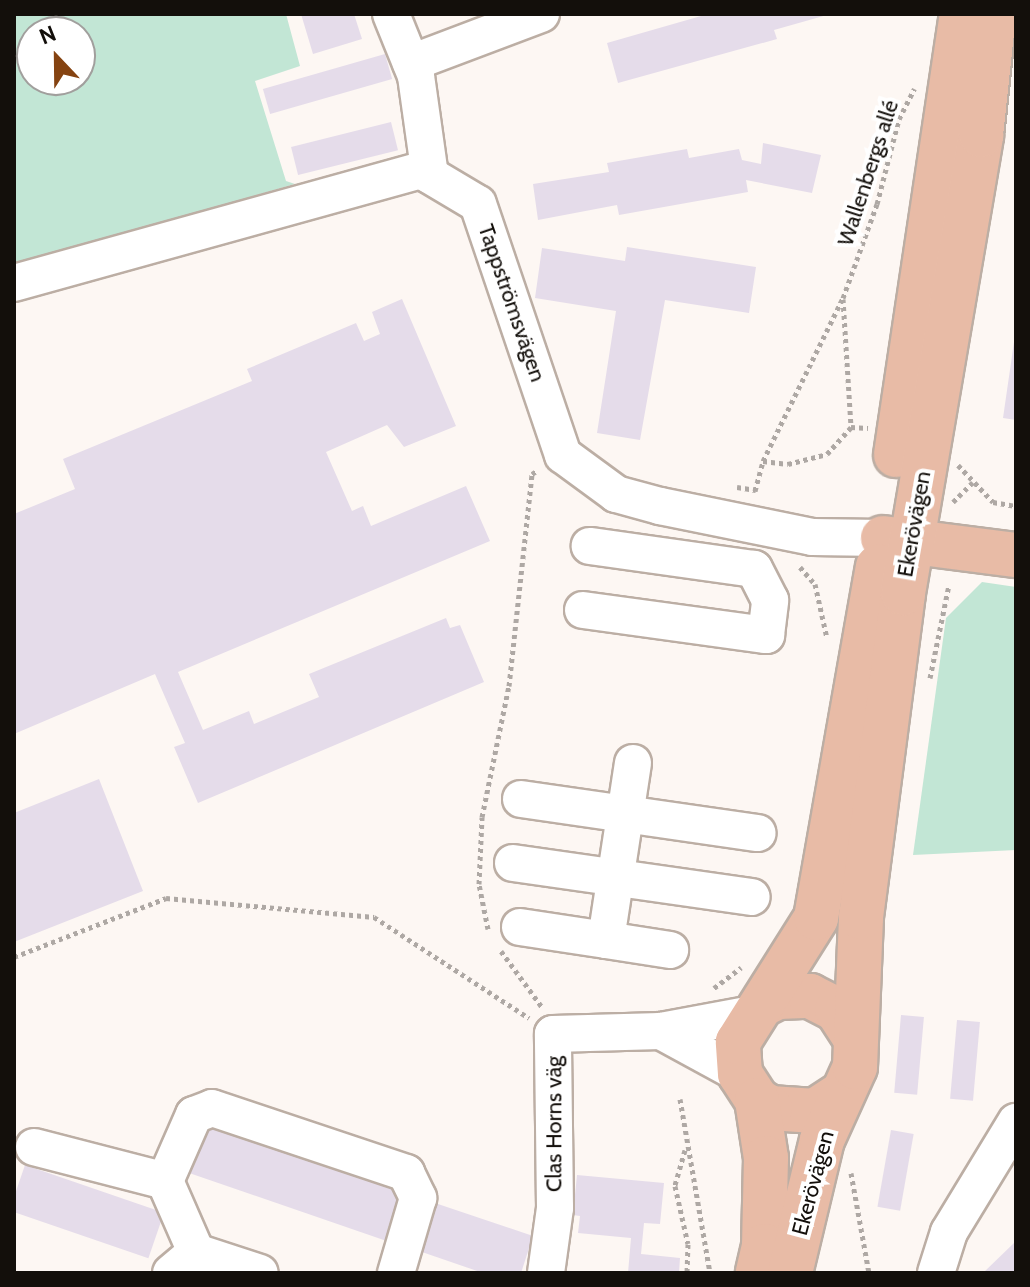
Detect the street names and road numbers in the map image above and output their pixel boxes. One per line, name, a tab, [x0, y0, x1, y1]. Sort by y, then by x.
street label: Wallenbergs allé	[832, 97, 904, 249]
street label: Tappströmsvägen	[473, 221, 551, 385]
street label: Ekerövägen	[892, 469, 936, 579]
street label: Clas Horns väg	[541, 1056, 567, 1192]
street label: Ekerövägen	[786, 1128, 840, 1238]

